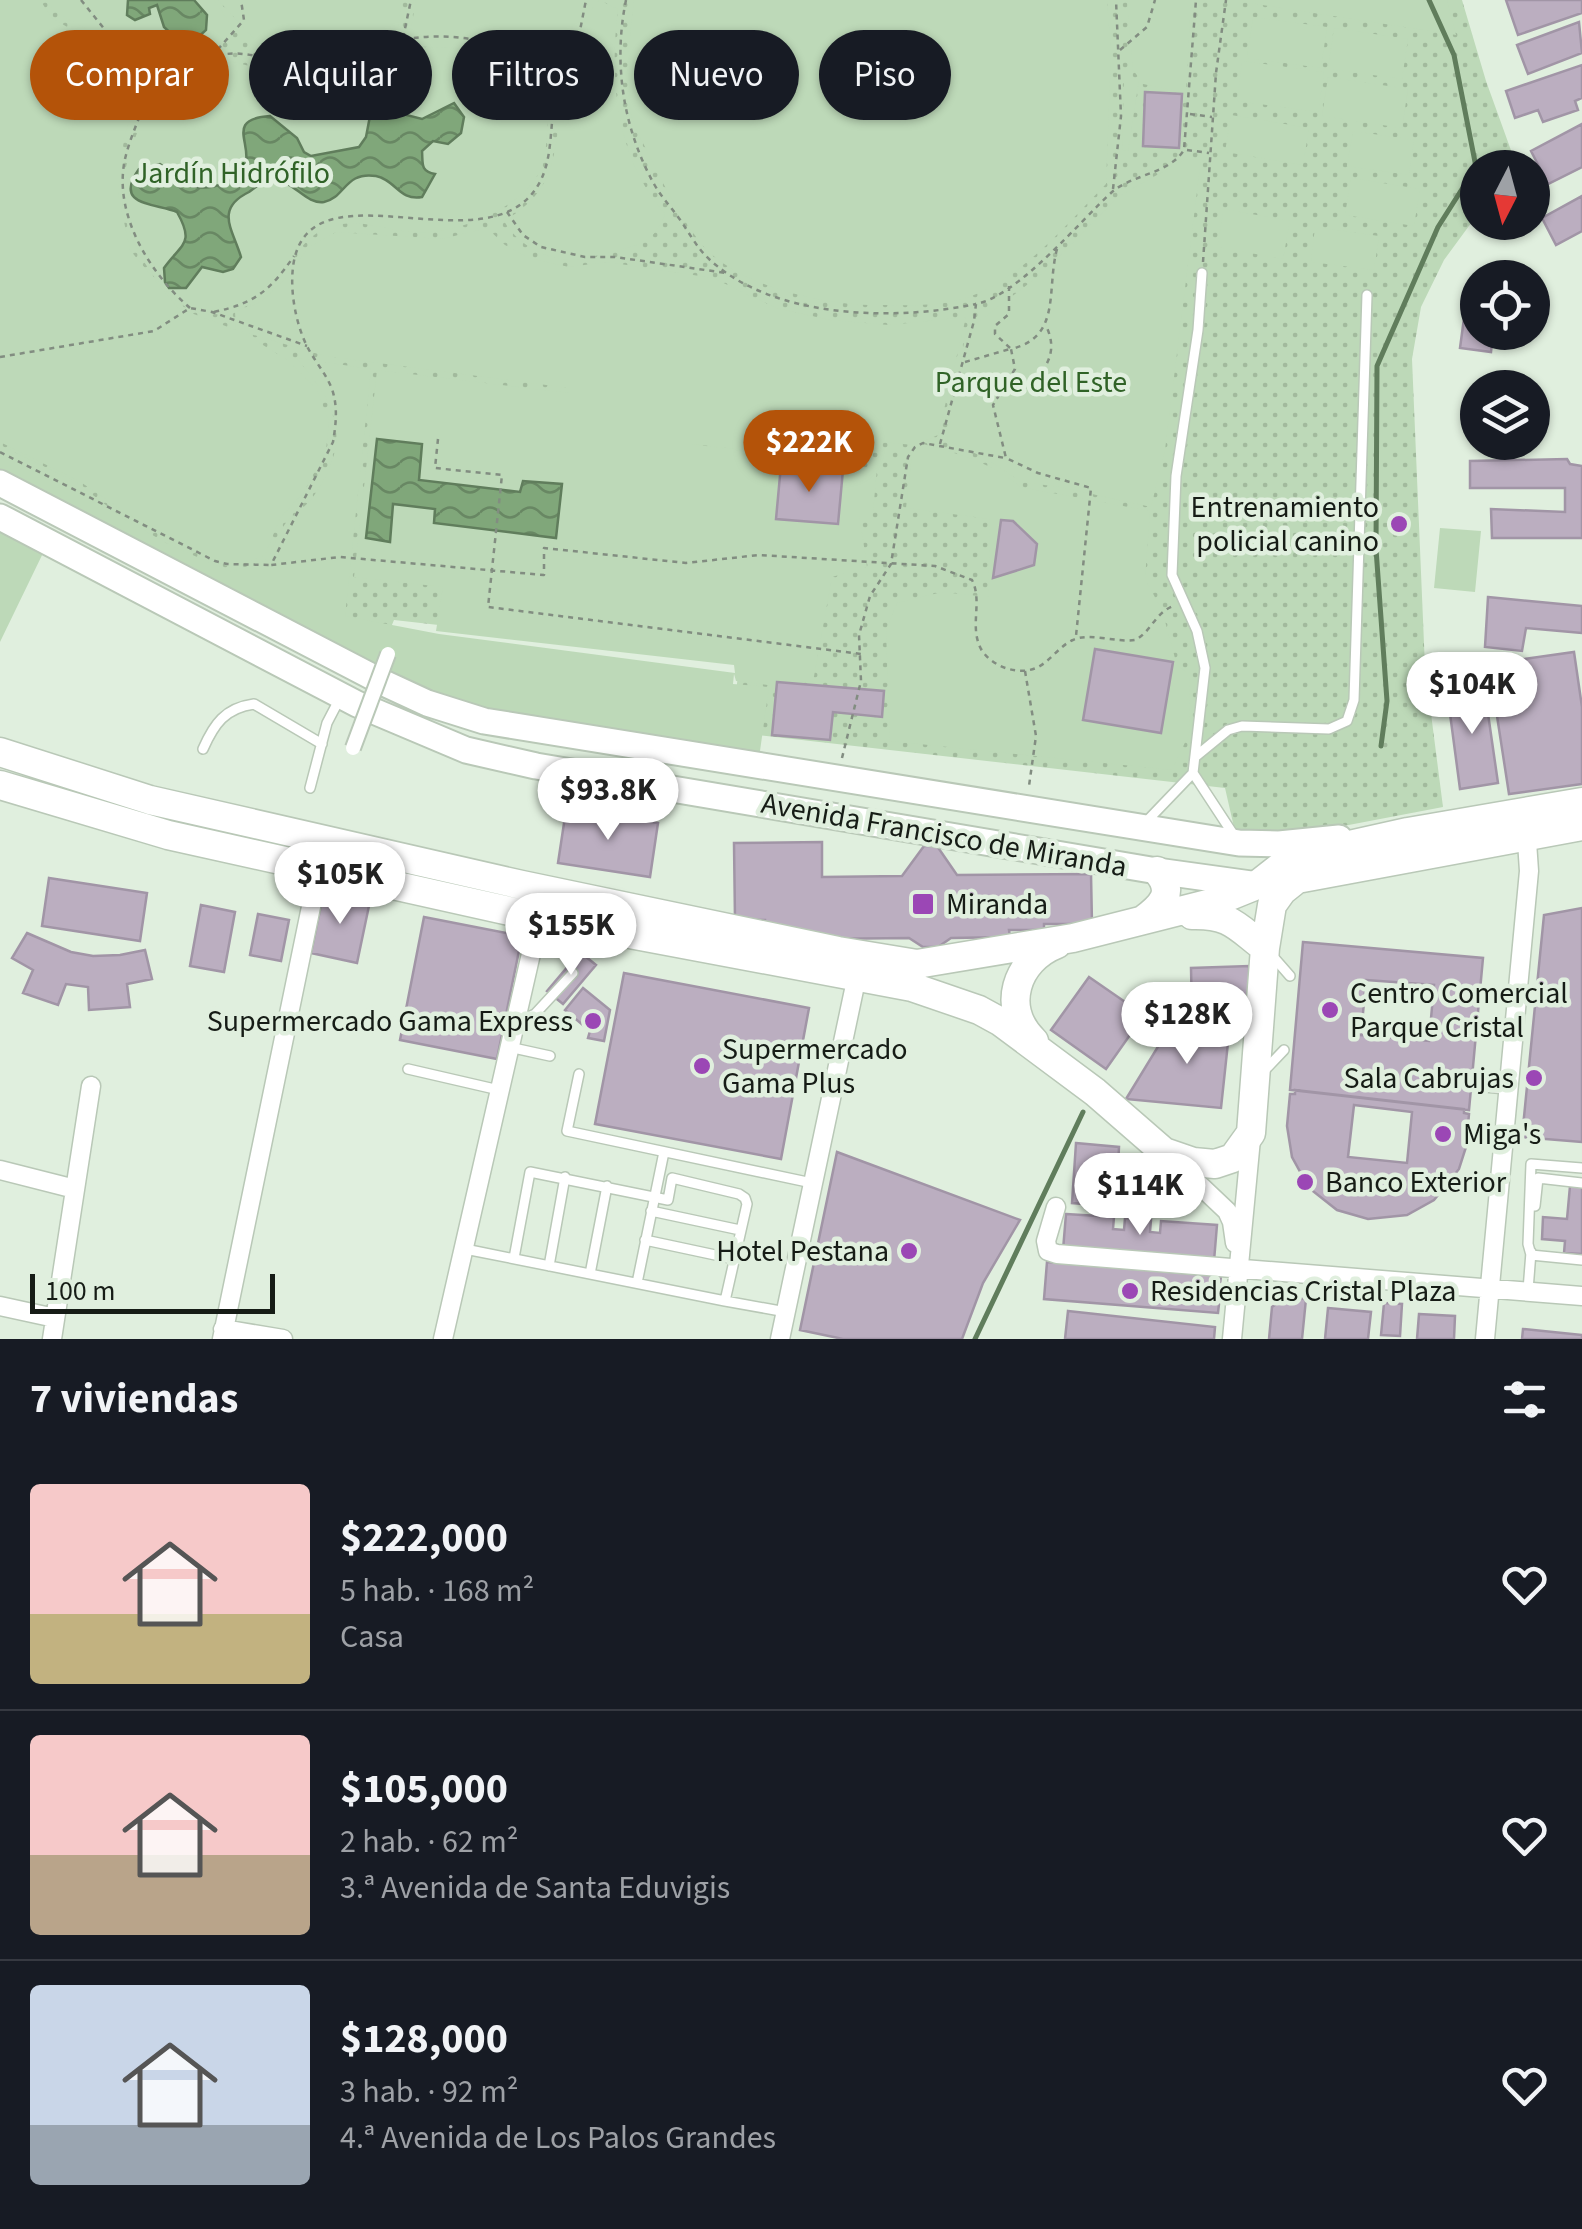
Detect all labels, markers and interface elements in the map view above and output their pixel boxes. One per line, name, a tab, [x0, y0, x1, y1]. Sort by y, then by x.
chip: Comprar	[30, 30, 229, 120]
chip: Alquilar	[249, 30, 432, 120]
chip: Filtros	[452, 30, 614, 120]
chip: Nuevo	[634, 30, 799, 120]
chip: Piso	[819, 30, 951, 120]
north arrow	[1460, 150, 1550, 240]
map controls	[1460, 150, 1550, 460]
park label: Jardín Hidrófilo	[134, 152, 330, 195]
button: locate	[1460, 260, 1550, 350]
park label: Parque del Este	[935, 361, 1127, 404]
button: layers	[1460, 370, 1550, 460]
pin: $222K	[739, 410, 879, 495]
text: $222K	[765, 419, 853, 465]
place label: Entrenamiento policial canino	[1191, 486, 1379, 563]
marker: Entrenamiento policial canino	[1388, 513, 1410, 535]
pin: $104K	[1402, 652, 1542, 737]
text: $104K	[1428, 661, 1516, 707]
pin: $93.8K	[527, 758, 689, 843]
text: $93.8K	[560, 767, 656, 813]
street label: Avenida Francisco de Miranda	[758, 782, 1130, 888]
pin: $105K	[270, 842, 410, 927]
text: $105K	[296, 851, 384, 897]
place label: Miranda	[946, 883, 1048, 926]
marker: Miranda	[910, 891, 936, 917]
pin: $155K	[501, 893, 641, 978]
text: $155K	[527, 902, 615, 948]
place label: Centro Comercial Parque Cristal	[1350, 972, 1568, 1049]
pin: $128K	[1117, 982, 1257, 1067]
text: $128K	[1143, 991, 1231, 1037]
marker: Centro Comercial Parque Cristal	[1319, 999, 1341, 1021]
place label: Supermercado Gama Express	[207, 1000, 573, 1043]
marker: Supermercado Gama Express	[582, 1010, 604, 1032]
place label: Supermercado Gama Plus	[722, 1028, 908, 1105]
marker: Supermercado Gama Plus	[691, 1055, 713, 1077]
place label: Sala Cabrujas	[1343, 1057, 1514, 1100]
marker: Sala Cabrujas	[1523, 1067, 1545, 1089]
place label: Miga's	[1463, 1113, 1541, 1156]
marker: Miga's	[1432, 1123, 1454, 1145]
pin: $114K	[1070, 1153, 1210, 1238]
place label: Banco Exterior	[1325, 1161, 1507, 1204]
text: $114K	[1096, 1162, 1184, 1208]
marker: Banco Exterior	[1294, 1171, 1316, 1193]
place label: Hotel Pestana	[716, 1230, 889, 1273]
marker: Hotel Pestana	[898, 1240, 920, 1262]
scale bar	[30, 1269, 275, 1314]
place label: Residencias Cristal Plaza	[1150, 1270, 1456, 1313]
text: 100 m	[45, 1271, 116, 1311]
marker: Residencias Cristal Plaza	[1119, 1280, 1141, 1302]
text: 7 viviendas	[30, 1369, 238, 1429]
icon: filters	[1497, 1372, 1552, 1427]
text: $222,000	[340, 1508, 508, 1568]
icon: home	[110, 1524, 230, 1644]
icon: heart	[1497, 1557, 1552, 1612]
text: 5 hab. · 168 m²	[340, 1568, 534, 1614]
text: Casa	[340, 1614, 404, 1660]
text: $105,000	[340, 1759, 508, 1819]
icon: home	[110, 1775, 230, 1895]
icon: heart	[1497, 1808, 1552, 1863]
text: 2 hab. · 62 m²	[340, 1819, 518, 1865]
text: 3.ª Avenida de Santa Eduvigis	[340, 1865, 730, 1911]
text: $128,000	[340, 2009, 508, 2069]
icon: home	[110, 2025, 230, 2145]
icon: heart	[1497, 2058, 1552, 2113]
text: 3 hab. · 92 m²	[340, 2069, 518, 2115]
text: 4.ª Avenida de Los Palos Grandes	[340, 2115, 776, 2161]

